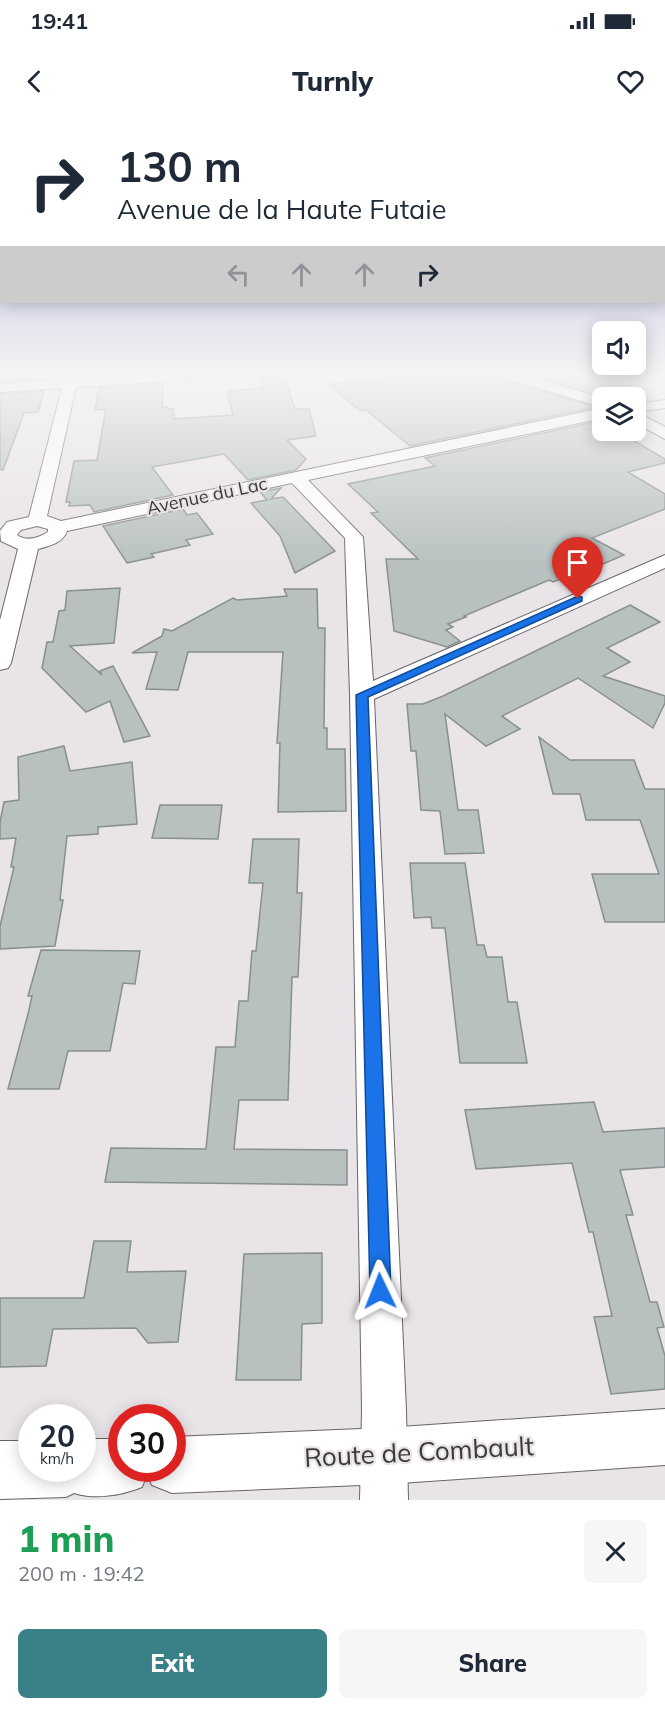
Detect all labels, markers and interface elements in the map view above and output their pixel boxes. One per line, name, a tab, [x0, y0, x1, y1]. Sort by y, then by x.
text: 19:41	[30, 7, 88, 35]
text: Turnly	[292, 64, 373, 98]
icon: back	[18, 65, 51, 98]
icon: heart	[614, 65, 647, 98]
text: 130 m	[117, 140, 242, 193]
icon: right	[18, 144, 96, 222]
text: Avenue de la Haute Futaie	[117, 192, 446, 226]
icon: left	[222, 258, 255, 291]
icon: ahead	[285, 258, 318, 291]
icon: ahead	[348, 258, 381, 291]
icon: right	[411, 258, 444, 291]
map controls	[592, 321, 646, 441]
button: sound	[592, 321, 646, 375]
button: layers	[592, 387, 646, 441]
street label: Avenue du Lac	[144, 471, 269, 520]
pin	[552, 537, 603, 599]
icon: arrive	[561, 546, 594, 579]
position arrow	[348, 1259, 412, 1323]
speed limit sign: 30	[108, 1404, 186, 1482]
text: 20	[39, 1417, 75, 1455]
street label: Route de Combault	[303, 1429, 535, 1474]
text: km/h	[40, 1449, 74, 1468]
text: 1 min	[18, 1516, 114, 1561]
button: close	[584, 1520, 647, 1583]
text: 200 m · 19:42	[18, 1561, 144, 1586]
button: Exit	[18, 1629, 327, 1698]
button: Share	[339, 1629, 647, 1698]

